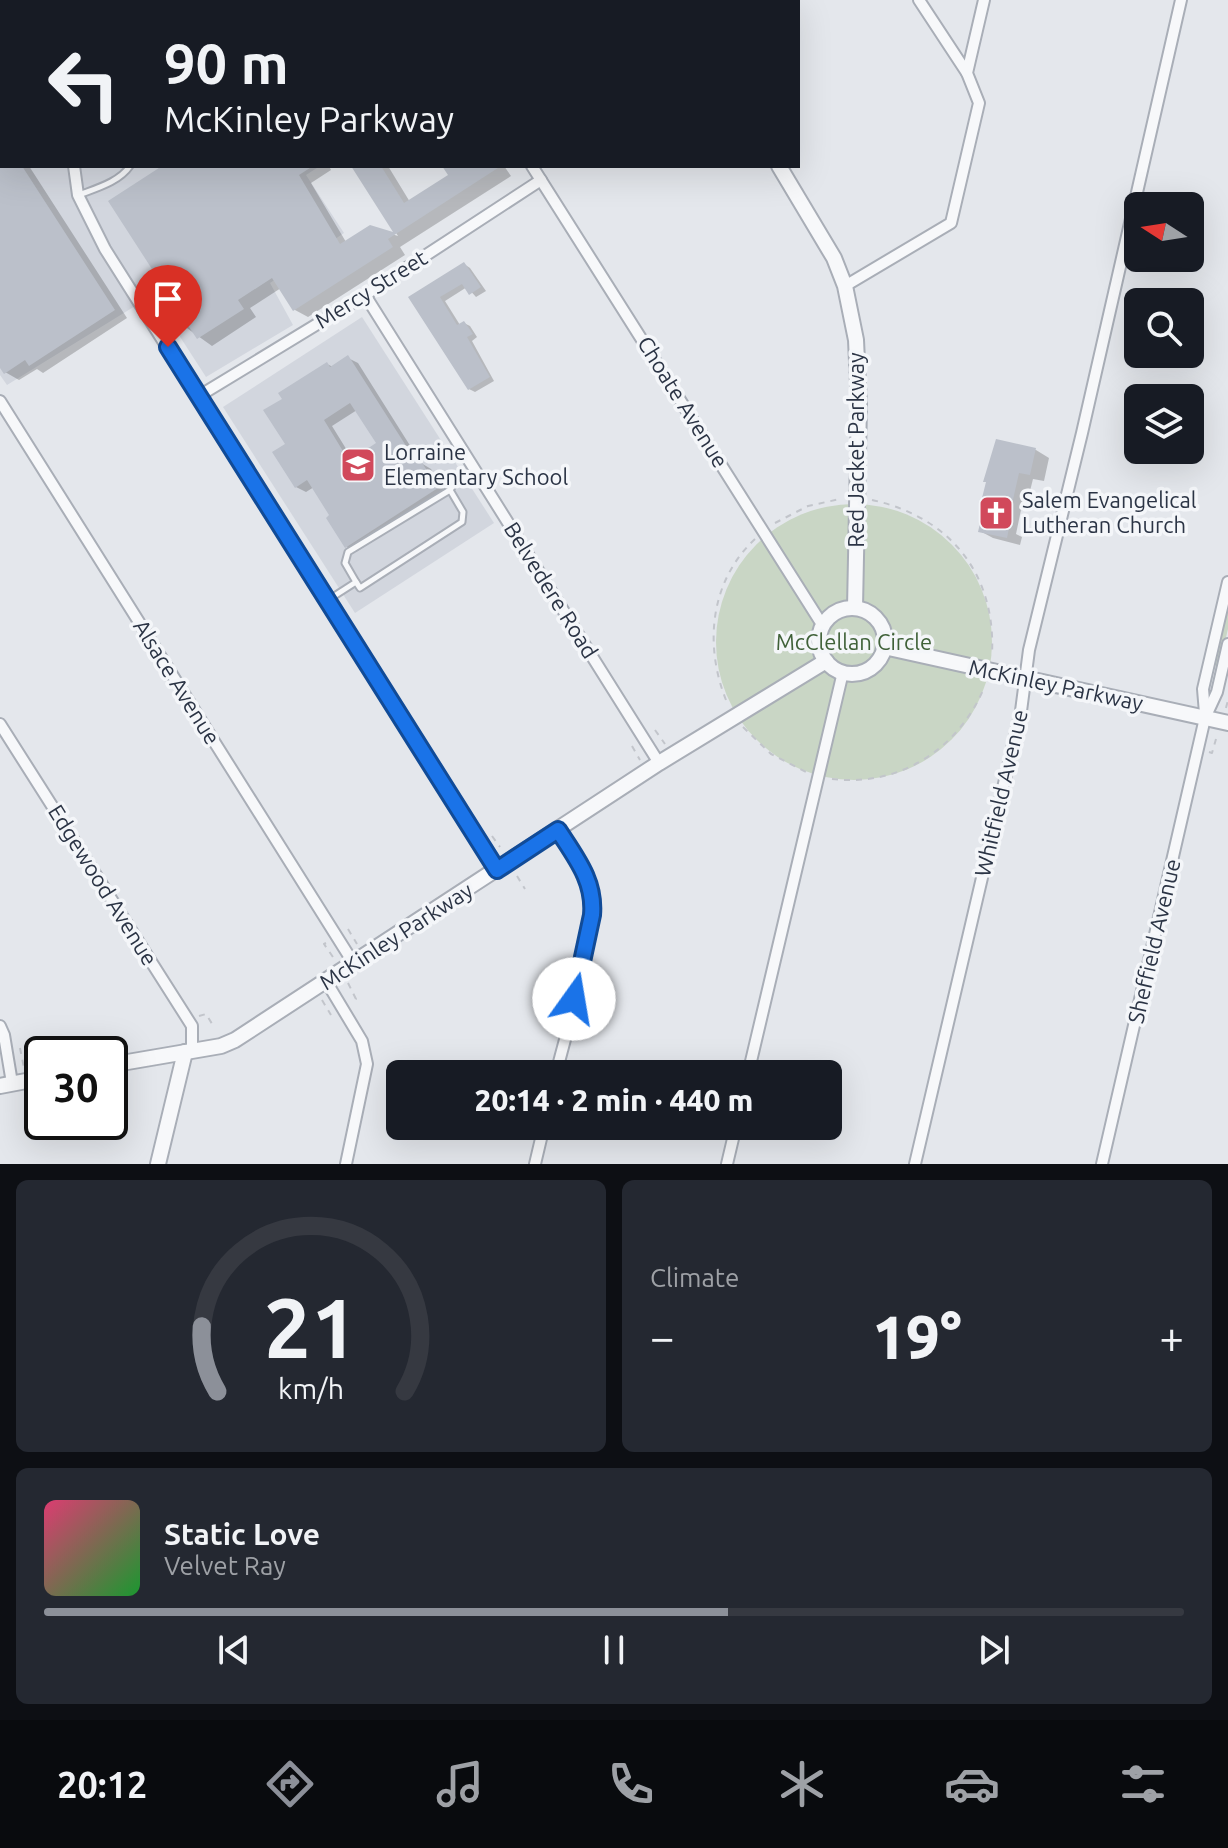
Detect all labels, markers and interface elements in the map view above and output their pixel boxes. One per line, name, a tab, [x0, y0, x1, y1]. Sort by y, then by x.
icon: left	[32, 32, 136, 136]
text: 90 m	[164, 32, 289, 95]
text: McKinley Parkway	[164, 98, 454, 139]
north arrow	[1124, 192, 1204, 272]
map controls	[1124, 192, 1204, 464]
street label: Mercy Street	[310, 244, 432, 333]
pin	[134, 265, 202, 347]
icon: arrive	[146, 277, 190, 321]
button: search	[1124, 288, 1204, 368]
street label: Choate Avenue	[633, 331, 734, 472]
street label: Red Jacket Parkway	[843, 352, 868, 548]
button: layers	[1124, 384, 1204, 464]
place label: Lorraine Elementary School	[384, 439, 568, 489]
school or university icon: Lorraine Elementary School	[339, 446, 377, 484]
place label: Salem Evangelical Lutheran Church	[1022, 487, 1197, 537]
church icon: Salem Evangelical Lutheran Church	[977, 494, 1015, 532]
street label: Belvedere Road	[500, 517, 603, 662]
street label: Alsace Avenue	[129, 615, 226, 749]
park label: McClellan Circle	[776, 629, 932, 654]
street label: McKinley Parkway	[967, 654, 1146, 715]
street label: Whitfield Avenue	[969, 707, 1032, 879]
street label: Edgewood Avenue	[44, 800, 163, 970]
street label: Sheffield Avenue	[1122, 856, 1185, 1026]
street label: McKinley Parkway	[315, 877, 477, 994]
position arrow	[532, 957, 616, 1041]
speed limit sign: 30	[24, 1036, 128, 1140]
text: 20:14 · 2 min · 440 m	[475, 1083, 753, 1117]
text: Climate	[650, 1263, 739, 1292]
text: 21	[264, 1280, 358, 1374]
text: 19°	[872, 1303, 962, 1370]
text: −	[650, 1312, 675, 1361]
text: +	[1159, 1312, 1184, 1361]
text: km/h	[278, 1372, 344, 1404]
text: Static Love	[164, 1517, 320, 1551]
text: Velvet Ray	[164, 1551, 286, 1580]
icon: previous	[212, 1628, 256, 1672]
icon: pause	[592, 1628, 636, 1672]
icon: next	[972, 1628, 1016, 1672]
icon: directions	[262, 1756, 318, 1812]
icon: music	[432, 1756, 488, 1812]
icon: phone	[603, 1756, 659, 1812]
icon: climate	[774, 1756, 830, 1812]
icon: car	[944, 1756, 1000, 1812]
icon: filters	[1115, 1756, 1171, 1812]
text: 20:12	[57, 1764, 147, 1805]

